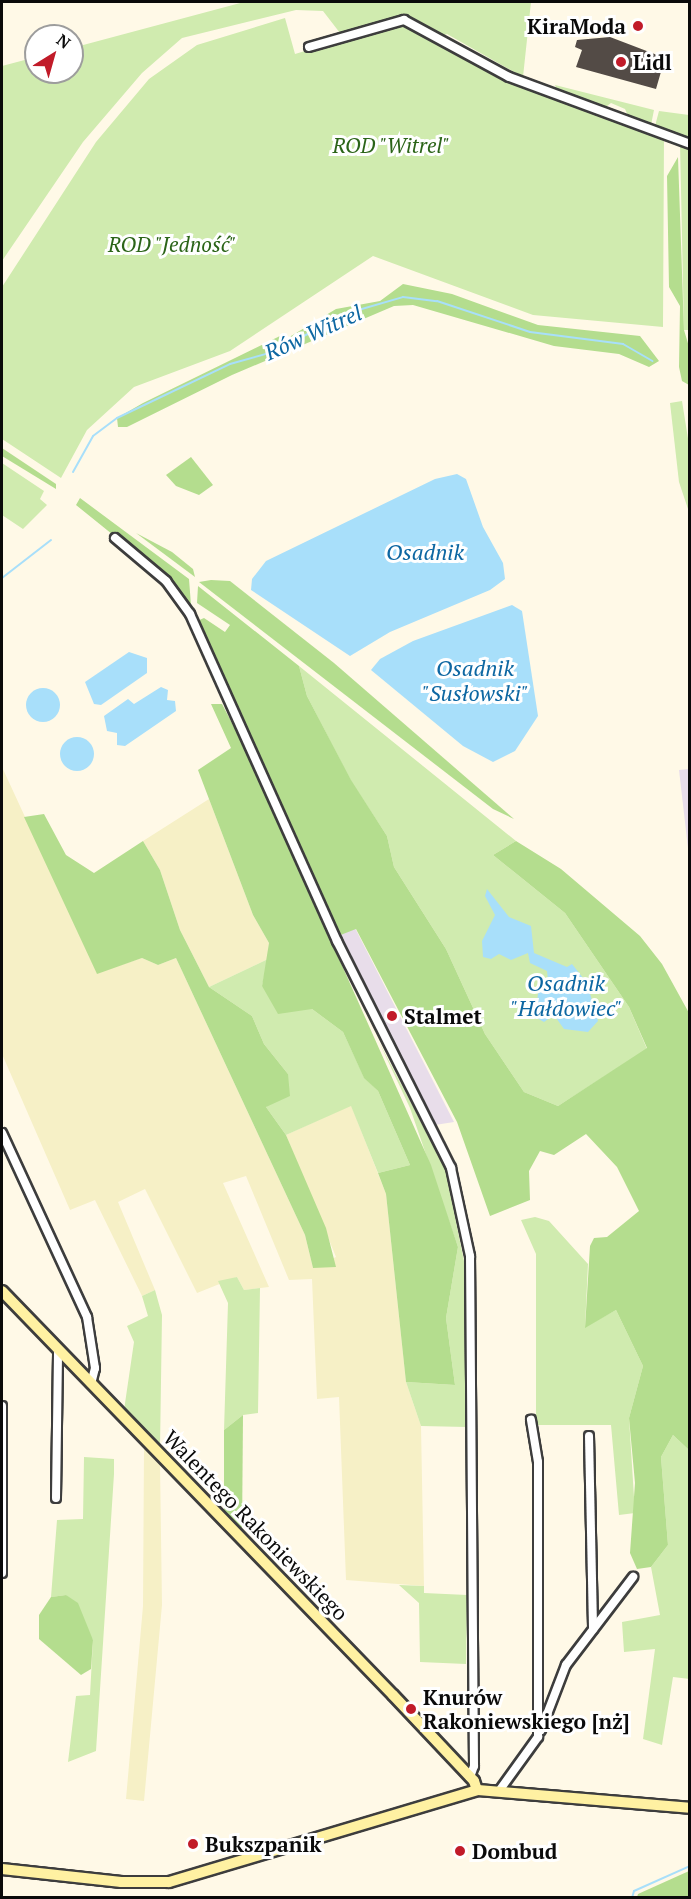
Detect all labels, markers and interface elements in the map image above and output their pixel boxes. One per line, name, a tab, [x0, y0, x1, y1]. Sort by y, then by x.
place label: KiraModa	[527, 13, 626, 39]
marker: KiraModa	[631, 19, 645, 33]
north arrow	[24, 24, 84, 84]
text: N	[52, 29, 75, 54]
place label: Lidl	[633, 49, 672, 75]
marker: Lidl	[614, 55, 628, 69]
park label: ROD "Witrel"	[332, 132, 450, 158]
park label: ROD "Jedność"	[108, 231, 236, 257]
water label: Rów Witrel	[260, 299, 366, 365]
water label: Osadnik	[386, 539, 464, 565]
water label: Osadnik "Susłowski"	[422, 654, 528, 706]
water label: Osadnik "Hałdowiec"	[510, 969, 622, 1020]
place label: Stalmet	[404, 1003, 482, 1029]
marker: Stalmet	[385, 1009, 399, 1023]
street label: Walentego Rakoniewskiego	[159, 1425, 353, 1625]
place label: Knurów Rakoniewskiego [nż]	[423, 1684, 630, 1734]
marker: Knurów Rakoniewskiego [nż]	[404, 1702, 418, 1716]
place label: Bukszpanik	[205, 1831, 321, 1857]
marker: Bukszpanik	[186, 1837, 200, 1851]
place label: Dombud	[472, 1838, 557, 1864]
marker: Dombud	[453, 1844, 467, 1858]

